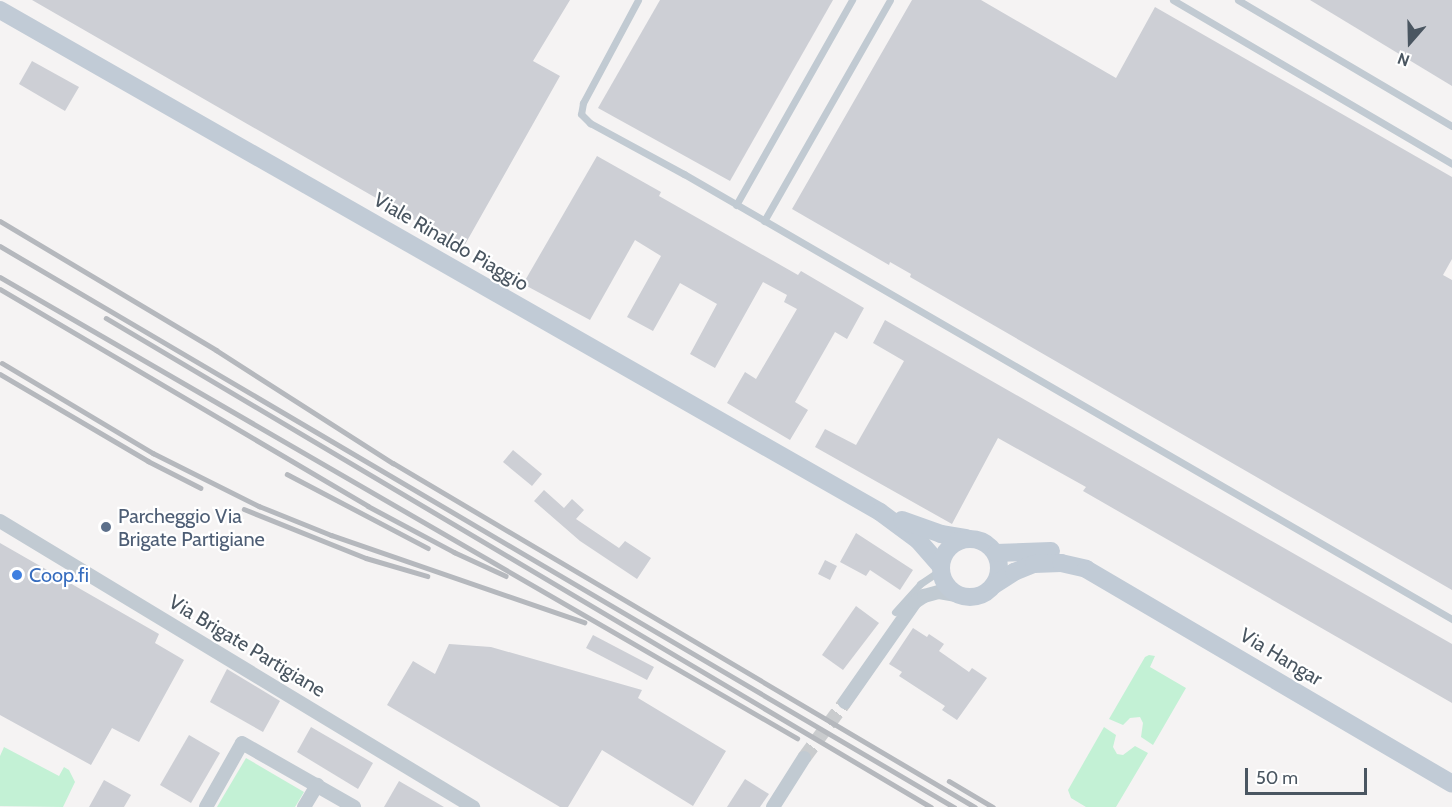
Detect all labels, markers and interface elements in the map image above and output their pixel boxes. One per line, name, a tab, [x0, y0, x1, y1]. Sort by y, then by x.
north arrow	[1380, 12, 1440, 72]
text: N	[1395, 49, 1412, 70]
street label: Viale Rinaldo Piaggio	[369, 188, 533, 296]
place label: Parcheggio Via Brigate Partigiane	[118, 504, 265, 551]
marker: Parcheggio Via Brigate Partigiane	[99, 520, 113, 534]
place label: Coop.fi	[29, 563, 89, 587]
marker: Coop.fi	[10, 568, 24, 582]
street label: Via Brigate Partigiane	[164, 590, 330, 702]
street label: Via Hangar	[1235, 623, 1327, 691]
scale bar	[1248, 756, 1370, 794]
text: 50 m	[1256, 767, 1298, 789]

